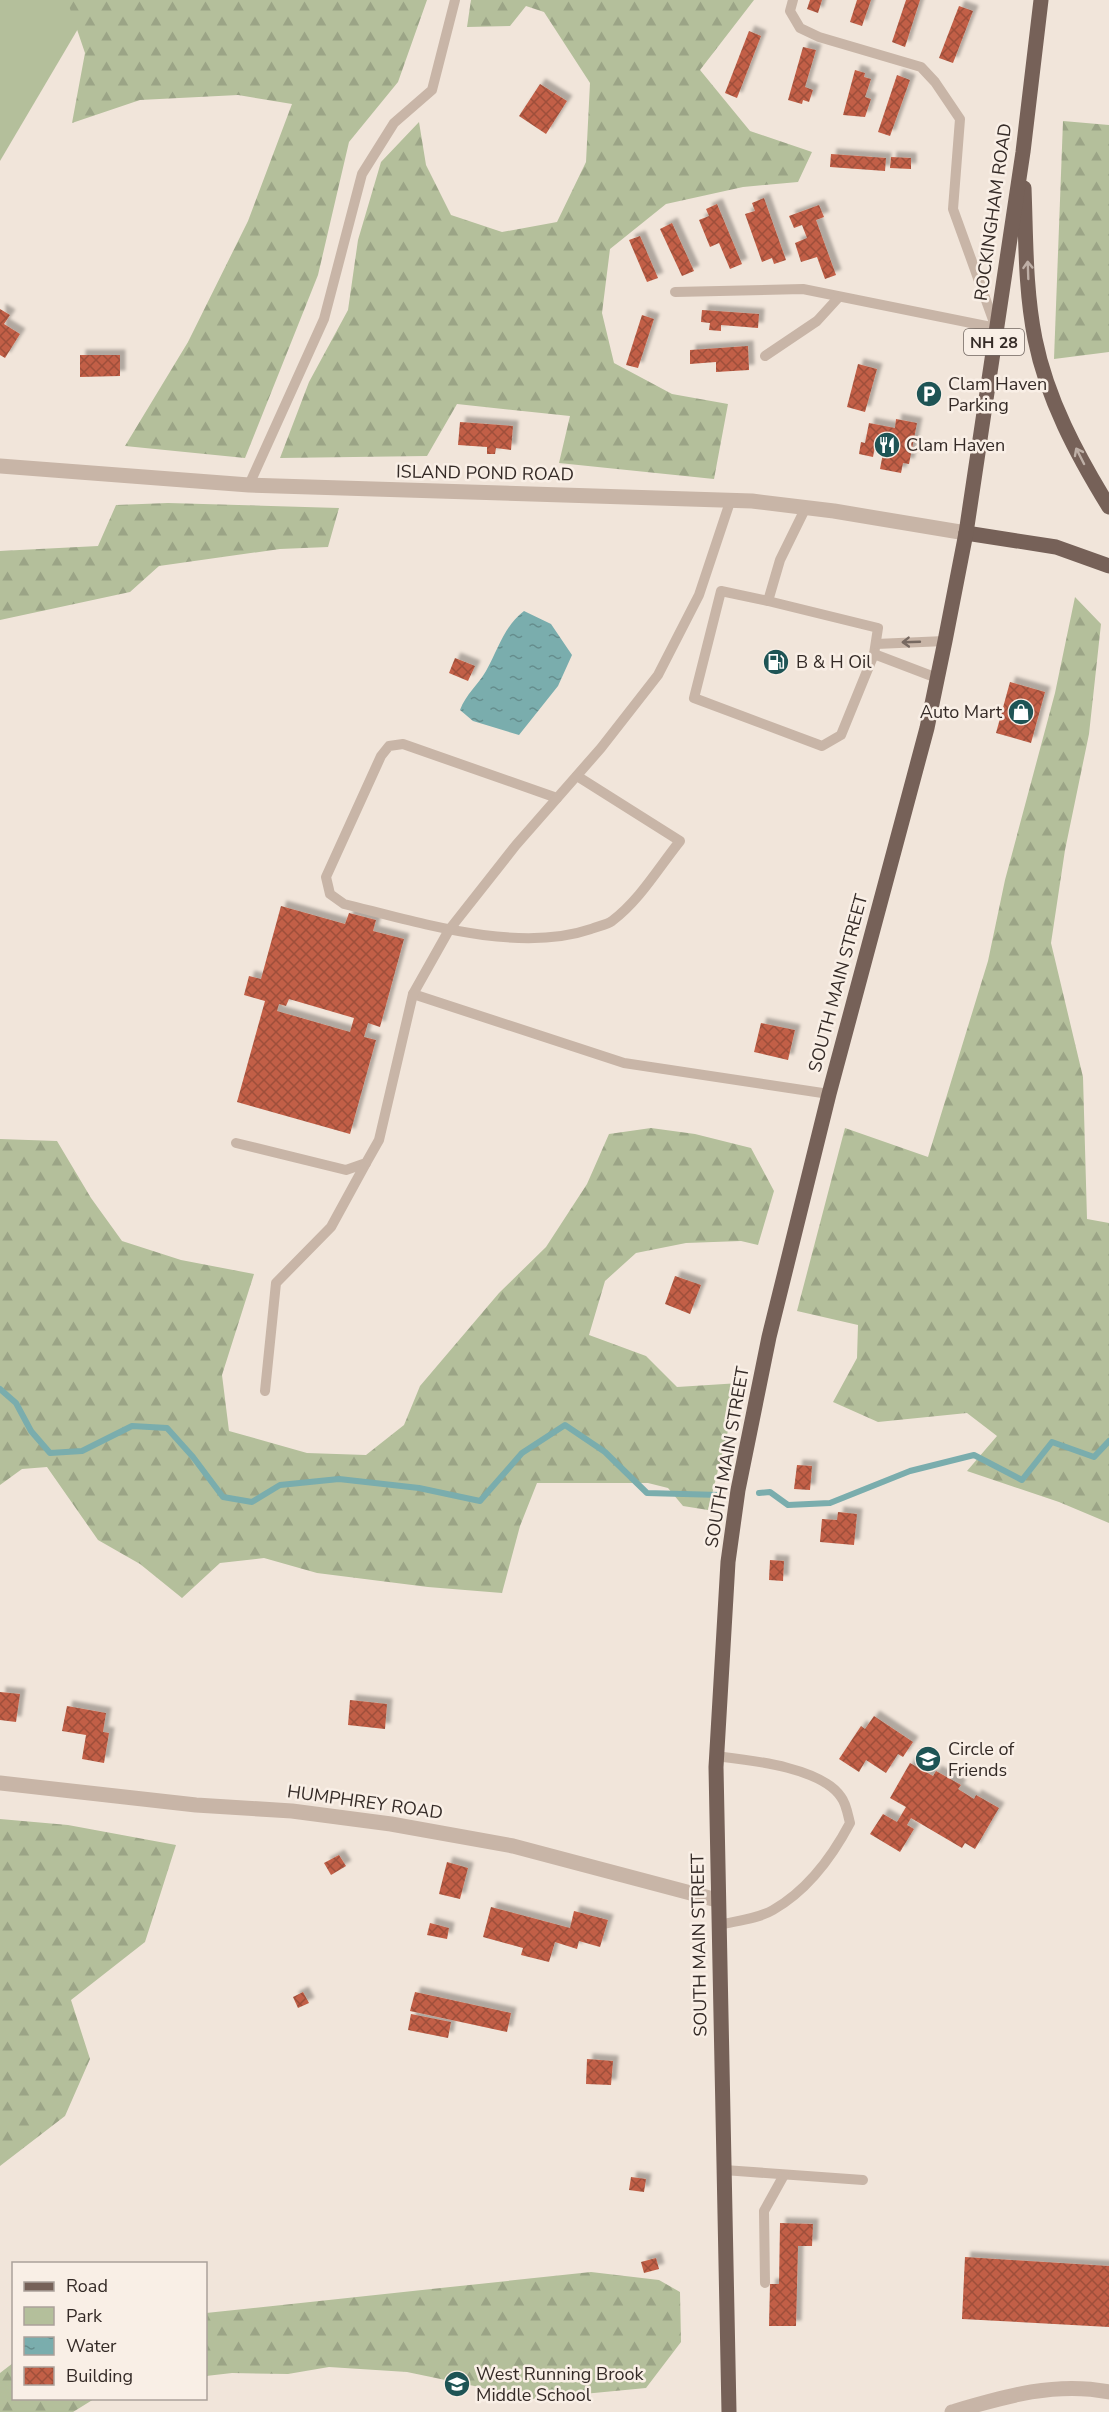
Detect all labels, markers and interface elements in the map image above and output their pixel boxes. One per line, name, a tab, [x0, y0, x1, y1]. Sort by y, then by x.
street label: ROCKINGHAM ROAD	[969, 122, 1017, 302]
one-way arrow	[1022, 261, 1033, 281]
road number: NH 28	[964, 329, 1024, 355]
place label: Clam Haven Parking	[948, 372, 1047, 417]
parking icon: Clam Haven Parking	[914, 379, 944, 409]
restaurant icon: Clam Haven	[872, 430, 902, 460]
place label: Clam Haven	[906, 433, 1005, 457]
one-way arrow	[1074, 448, 1086, 465]
street label: ISLAND POND ROAD	[396, 459, 574, 487]
one-way arrow	[901, 637, 921, 648]
fuel station icon: B & H Oil	[761, 647, 791, 677]
place label: B & H Oil	[796, 650, 872, 674]
shop icon: Auto Mart	[1006, 697, 1036, 727]
place label: Auto Mart	[920, 700, 1003, 724]
street label: SOUTH MAIN STREET	[803, 891, 873, 1075]
street label: SOUTH MAIN STREET	[699, 1364, 755, 1549]
place label: Circle of Friends	[948, 1737, 1015, 1782]
school or university icon: Circle of Friends	[913, 1744, 943, 1774]
street label: HUMPHREY ROAD	[286, 1779, 444, 1825]
street label: SOUTH MAIN STREET	[685, 1853, 713, 2037]
legend	[12, 2262, 207, 2400]
text: Road	[66, 2274, 108, 2298]
text: Park	[66, 2304, 103, 2328]
text: Water	[66, 2334, 117, 2358]
place label: West Running Brook Middle School	[476, 2362, 645, 2407]
text: Building	[66, 2364, 133, 2388]
school or university icon: West Running Brook Middle School	[442, 2369, 472, 2399]

